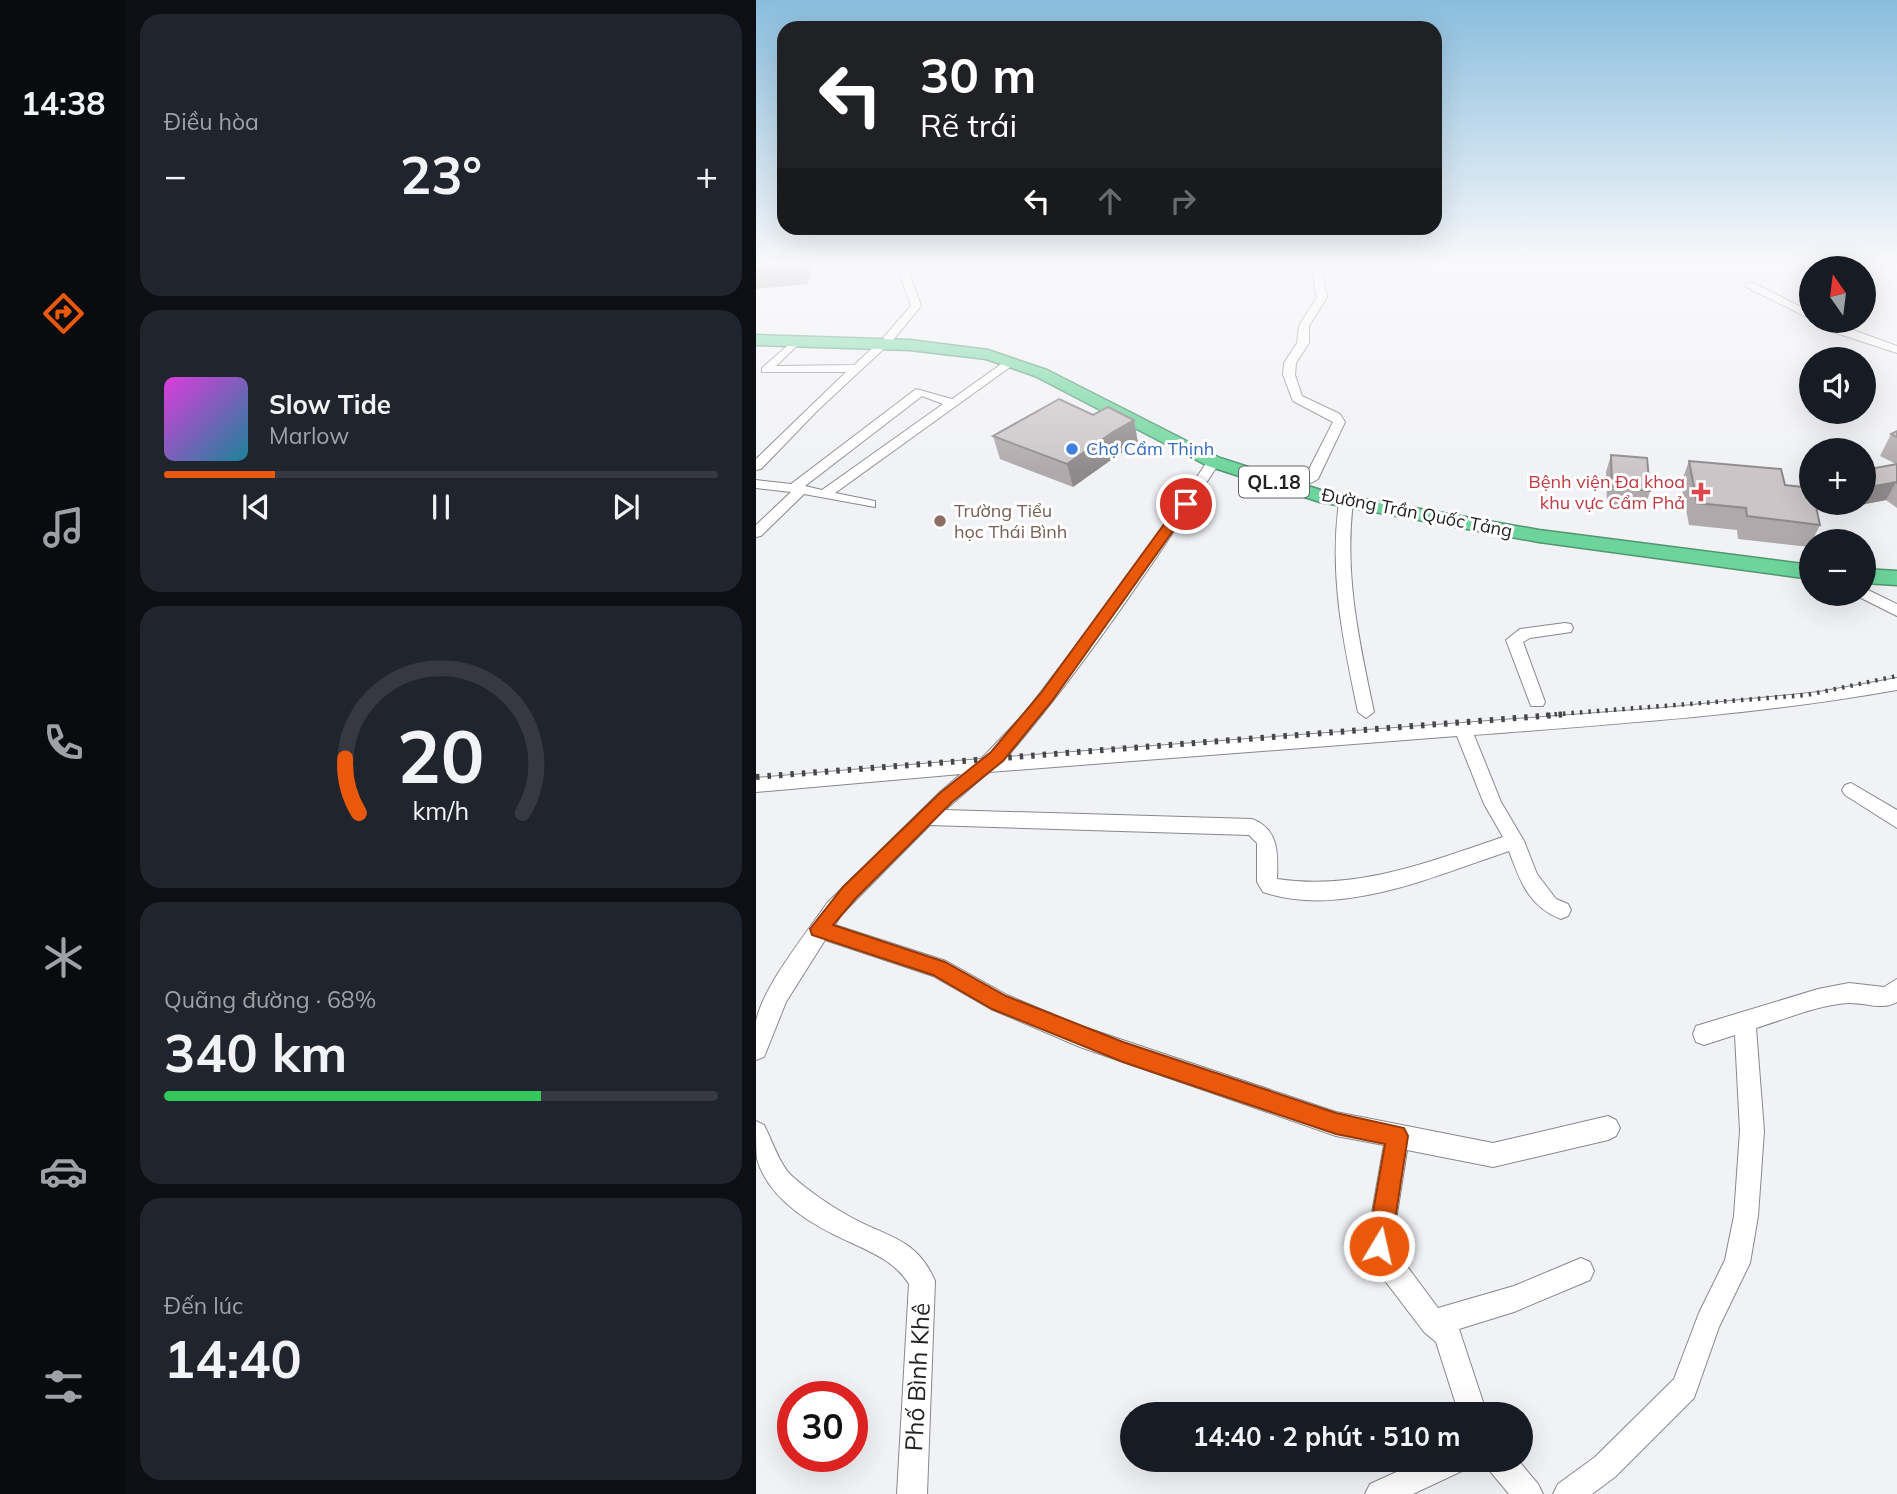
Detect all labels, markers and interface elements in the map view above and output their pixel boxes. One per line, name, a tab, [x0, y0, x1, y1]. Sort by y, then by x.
text: 30 m	[920, 44, 1036, 105]
icon: left	[805, 49, 896, 140]
text: 14:38	[21, 83, 105, 123]
text: Rẽ trái	[920, 105, 1017, 145]
text: Điều hòa	[164, 107, 259, 136]
text: 23°	[400, 142, 482, 207]
text: −	[164, 151, 187, 199]
text: +	[695, 151, 718, 199]
icon: left	[1018, 182, 1056, 220]
icon: ahead	[1091, 182, 1129, 220]
icon: right	[1164, 182, 1202, 220]
north arrow	[1799, 256, 1876, 332]
map controls	[1799, 256, 1876, 606]
icon: directions	[39, 289, 88, 338]
button: sound	[1799, 347, 1876, 424]
text: Slow Tide	[269, 388, 391, 421]
text: Marlow	[269, 421, 349, 450]
place label: Chợ Cẩm Thịnh	[1086, 437, 1214, 460]
button: +	[1799, 438, 1876, 515]
marker: Chợ Cẩm Thịnh	[1064, 441, 1080, 457]
road number: QL.18	[1239, 467, 1309, 498]
place label: Bệnh viện Đa khoa khu vực Cẩm Phả	[1528, 470, 1685, 514]
pin	[1156, 474, 1216, 534]
marker: Bệnh viện Đa khoa khu vực Cẩm Phả	[1691, 482, 1711, 502]
street label: Đường Trần Quốc Tảng	[1320, 483, 1514, 542]
icon: arrive	[1167, 485, 1205, 523]
icon: previous	[237, 488, 275, 526]
icon: pause	[422, 488, 460, 526]
icon: next	[607, 488, 645, 526]
place label: Trường Tiểu học Thái Bình	[954, 499, 1067, 543]
icon: music	[39, 503, 88, 552]
marker: Trường Tiểu học Thái Bình	[932, 513, 948, 529]
button: −	[1799, 529, 1876, 606]
text: 20	[397, 710, 485, 801]
icon: phone	[39, 718, 88, 767]
text: km/h	[413, 795, 469, 826]
icon: climate	[39, 933, 88, 982]
text: Quãng đường · 68%	[164, 985, 376, 1014]
text: 340 km	[164, 1020, 347, 1085]
icon: car	[39, 1147, 88, 1196]
position arrow	[1342, 1209, 1416, 1283]
text: Đến lúc	[164, 1291, 243, 1320]
street label: Phố Bình Khê	[898, 1302, 936, 1452]
text: 14:40	[164, 1326, 302, 1391]
icon: filters	[39, 1362, 88, 1411]
speed limit sign: 30	[777, 1381, 868, 1472]
text: 14:40 · 2 phút · 510 m	[1193, 1420, 1460, 1453]

